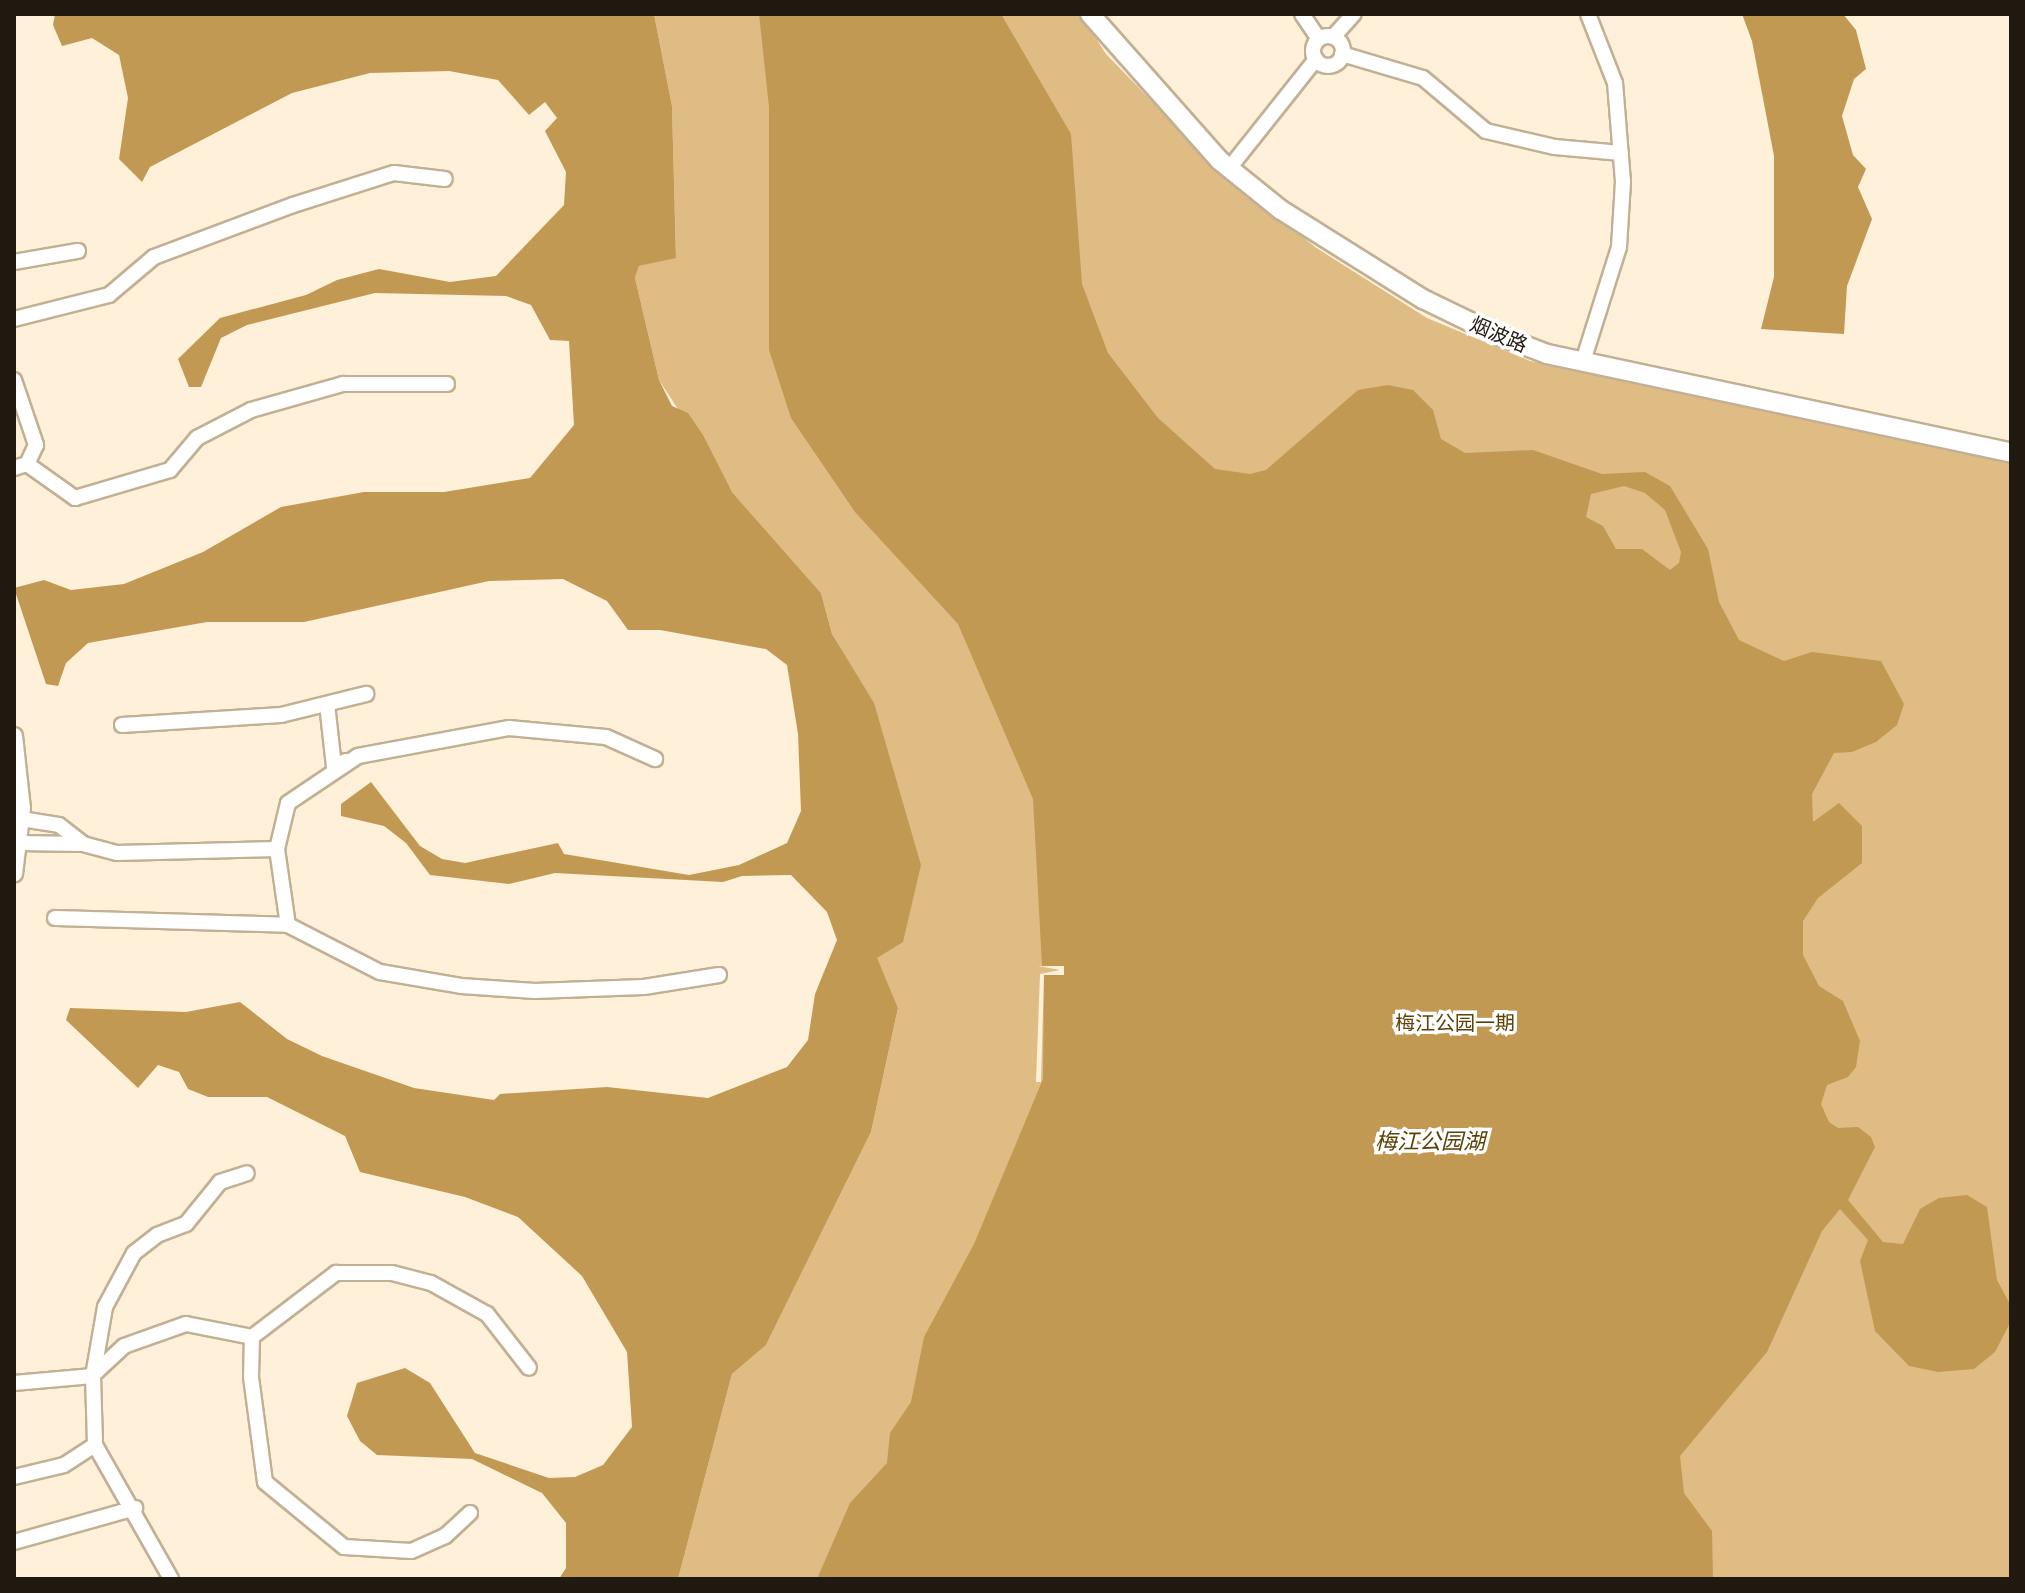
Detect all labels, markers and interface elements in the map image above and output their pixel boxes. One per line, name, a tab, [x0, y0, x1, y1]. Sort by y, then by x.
street label: 烟波路	[1467, 311, 1531, 357]
park label: 梅江公园一期	[1395, 1010, 1515, 1034]
water label: 梅江公园湖	[1375, 1128, 1485, 1154]

